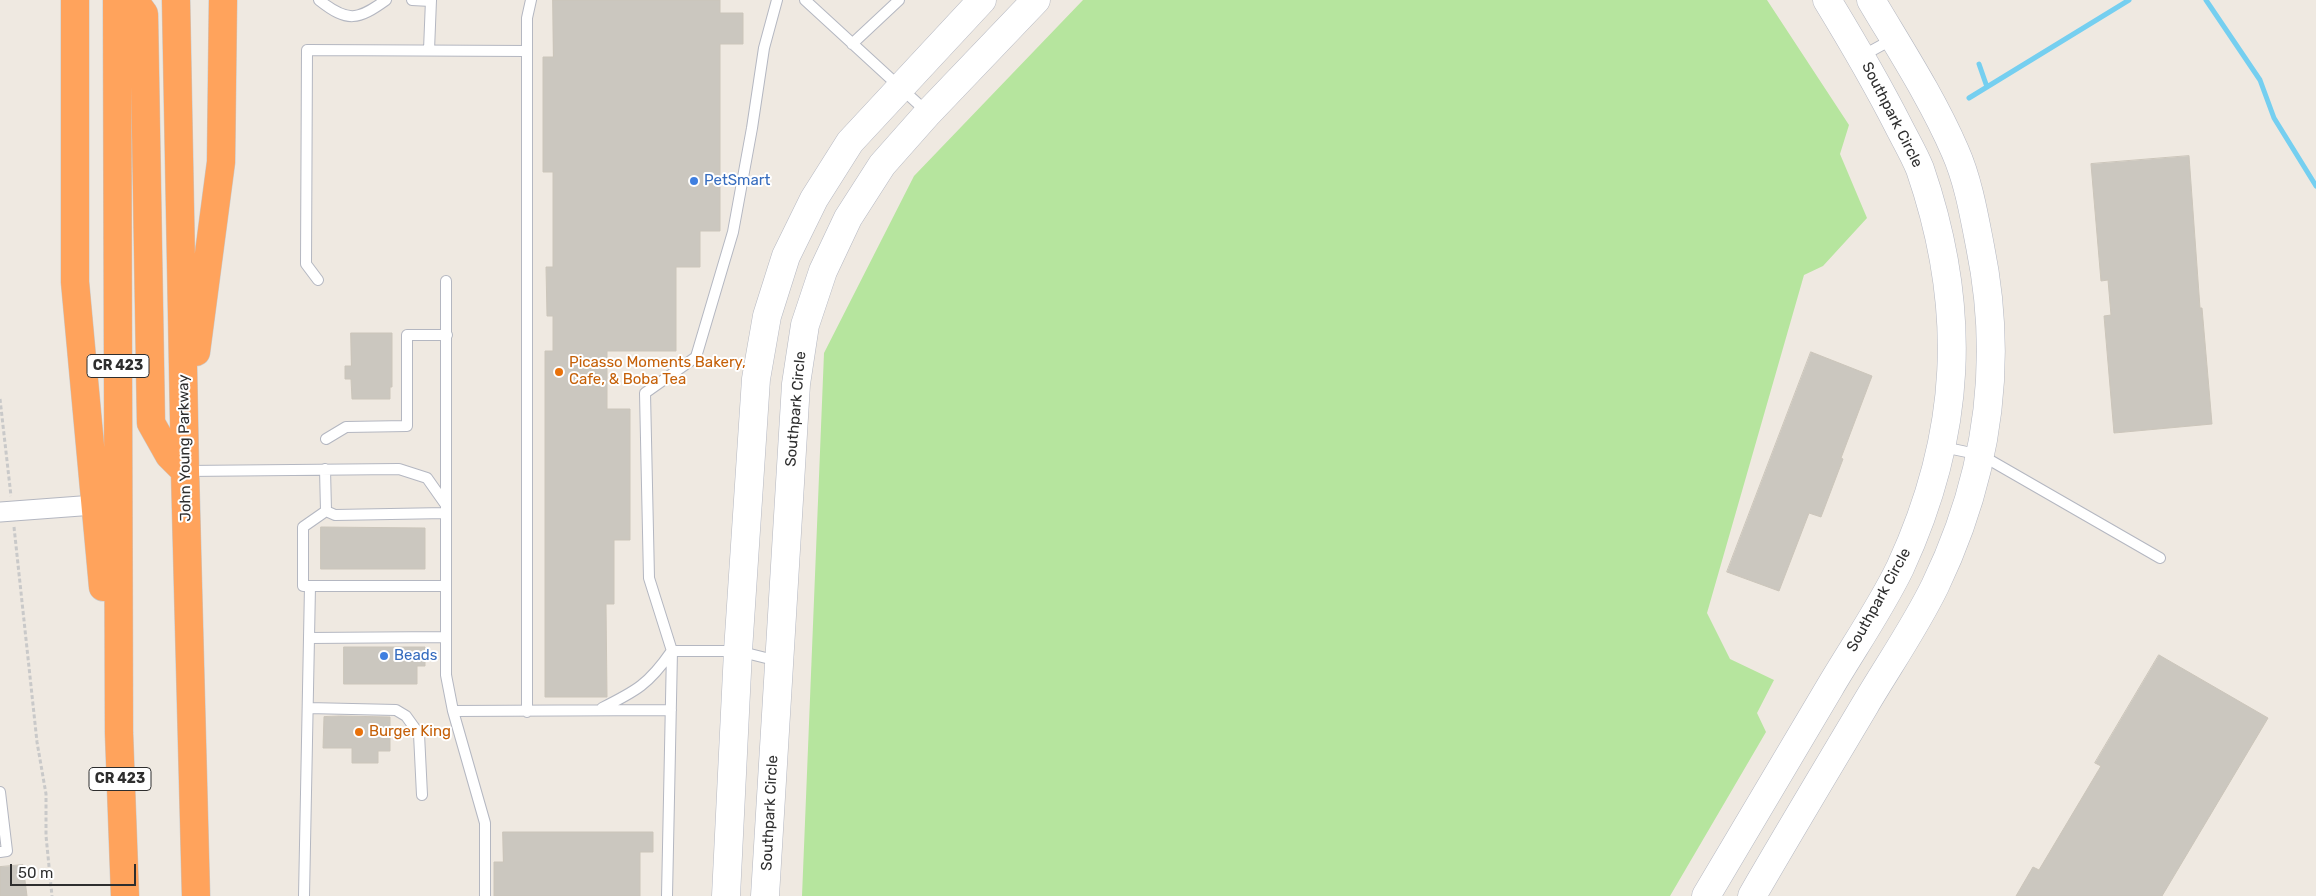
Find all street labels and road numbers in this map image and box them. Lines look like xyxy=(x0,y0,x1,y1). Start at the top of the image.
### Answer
street label: Southpark Circle xyxy=(1858,59,1926,171)
street label: Southpark Circle xyxy=(782,351,810,467)
road number: CR 423 xyxy=(87,354,149,378)
street label: John Young Parkway xyxy=(175,374,195,522)
street label: Southpark Circle xyxy=(1843,545,1915,655)
street label: Southpark Circle xyxy=(758,755,782,871)
road number: CR 423 xyxy=(89,768,151,791)

